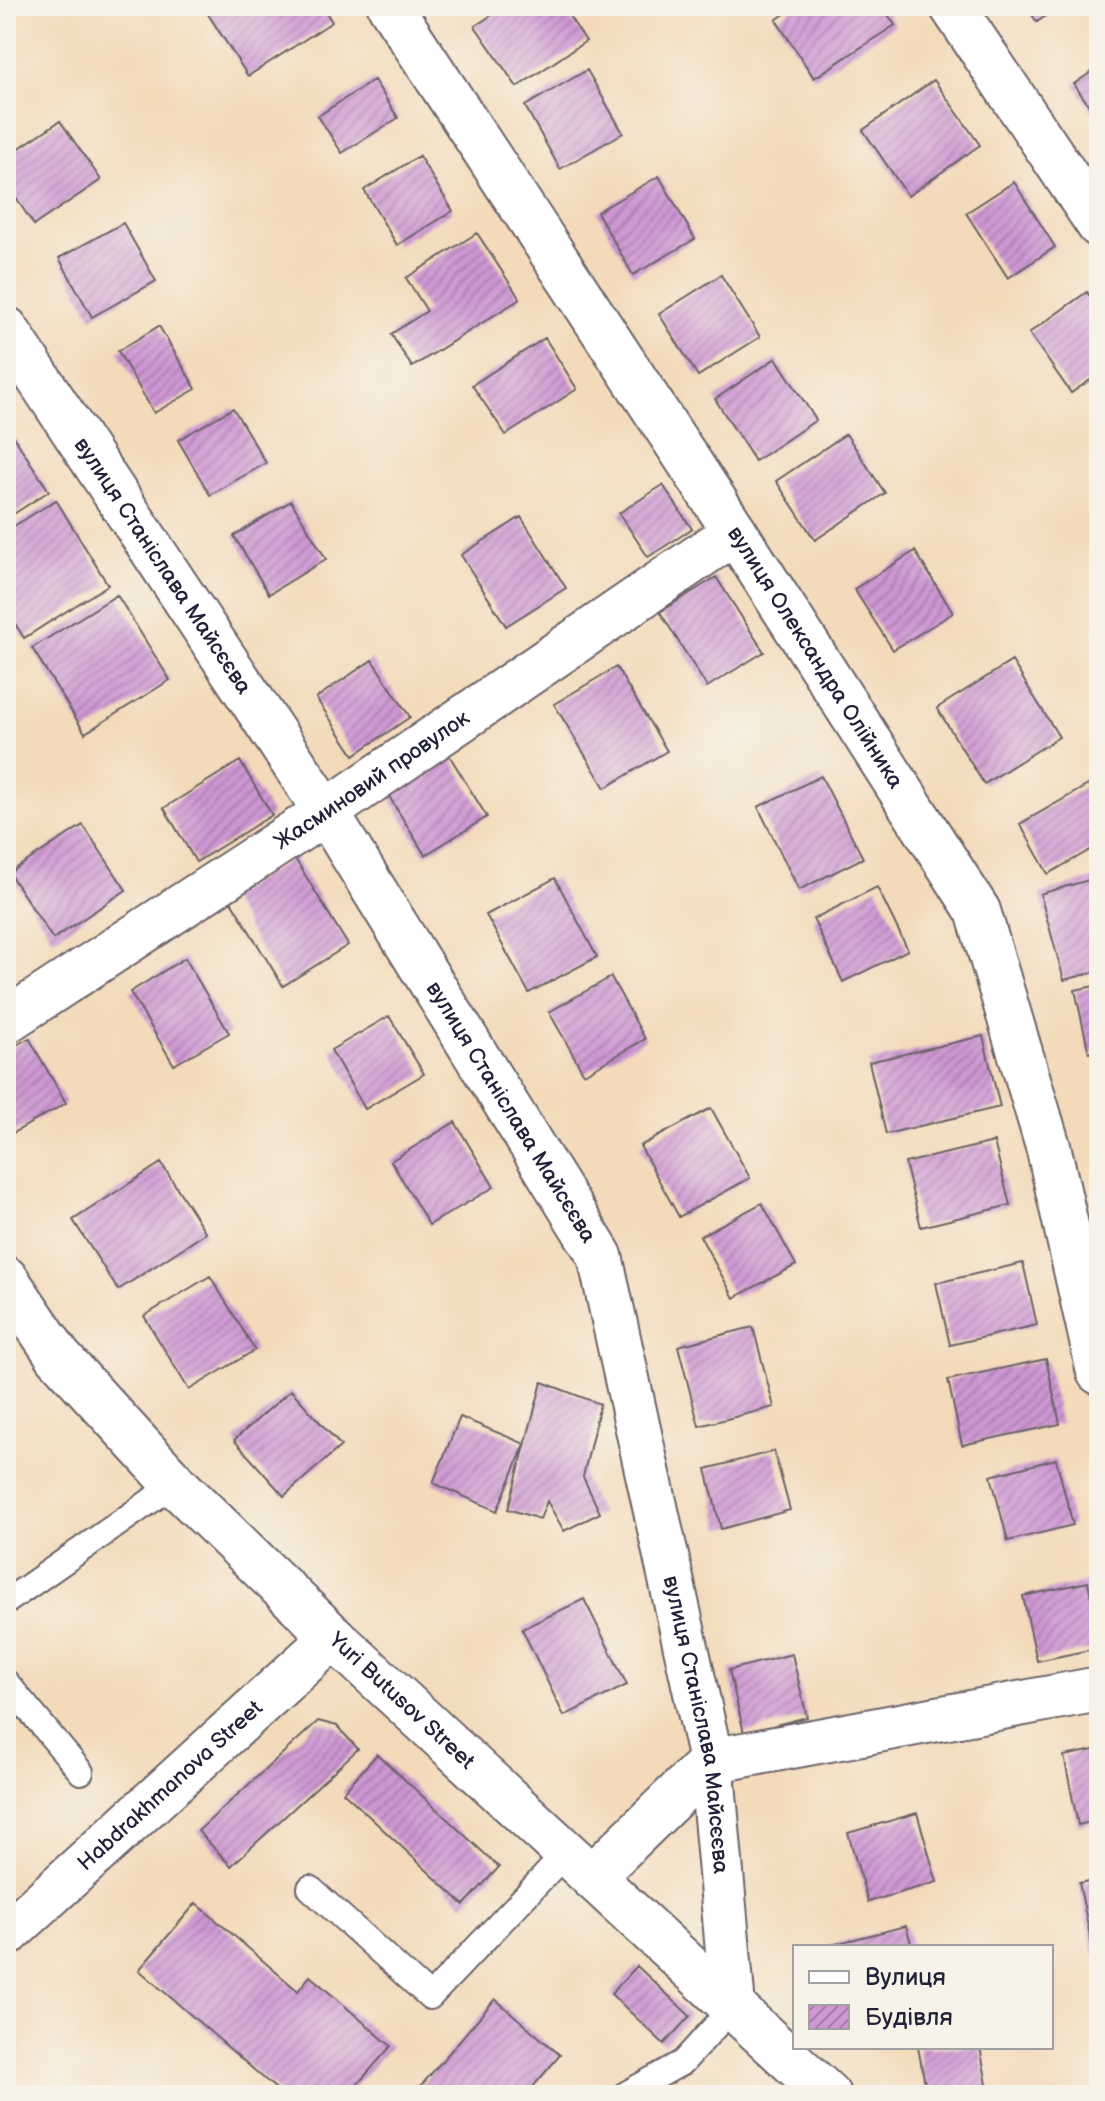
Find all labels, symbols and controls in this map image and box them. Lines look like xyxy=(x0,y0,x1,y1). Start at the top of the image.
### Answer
street label: вулиця Станіслава Майсєєва xyxy=(68,432,258,699)
street label: вулиця Олександра Олійника xyxy=(721,521,909,793)
street label: Жасминовий провулок xyxy=(269,704,475,856)
street label: вулиця Станіслава Майсєєва xyxy=(420,976,602,1248)
street label: вулиця Станіслава Майсєєва xyxy=(657,1573,735,1875)
street label: Yuri Butusov Street xyxy=(322,1626,481,1775)
street label: Habdrakhmanova Street xyxy=(72,1694,268,1877)
legend xyxy=(793,1945,1053,2049)
text: Вулиця xyxy=(865,1963,946,1992)
text: Будівля xyxy=(865,2003,953,2032)

